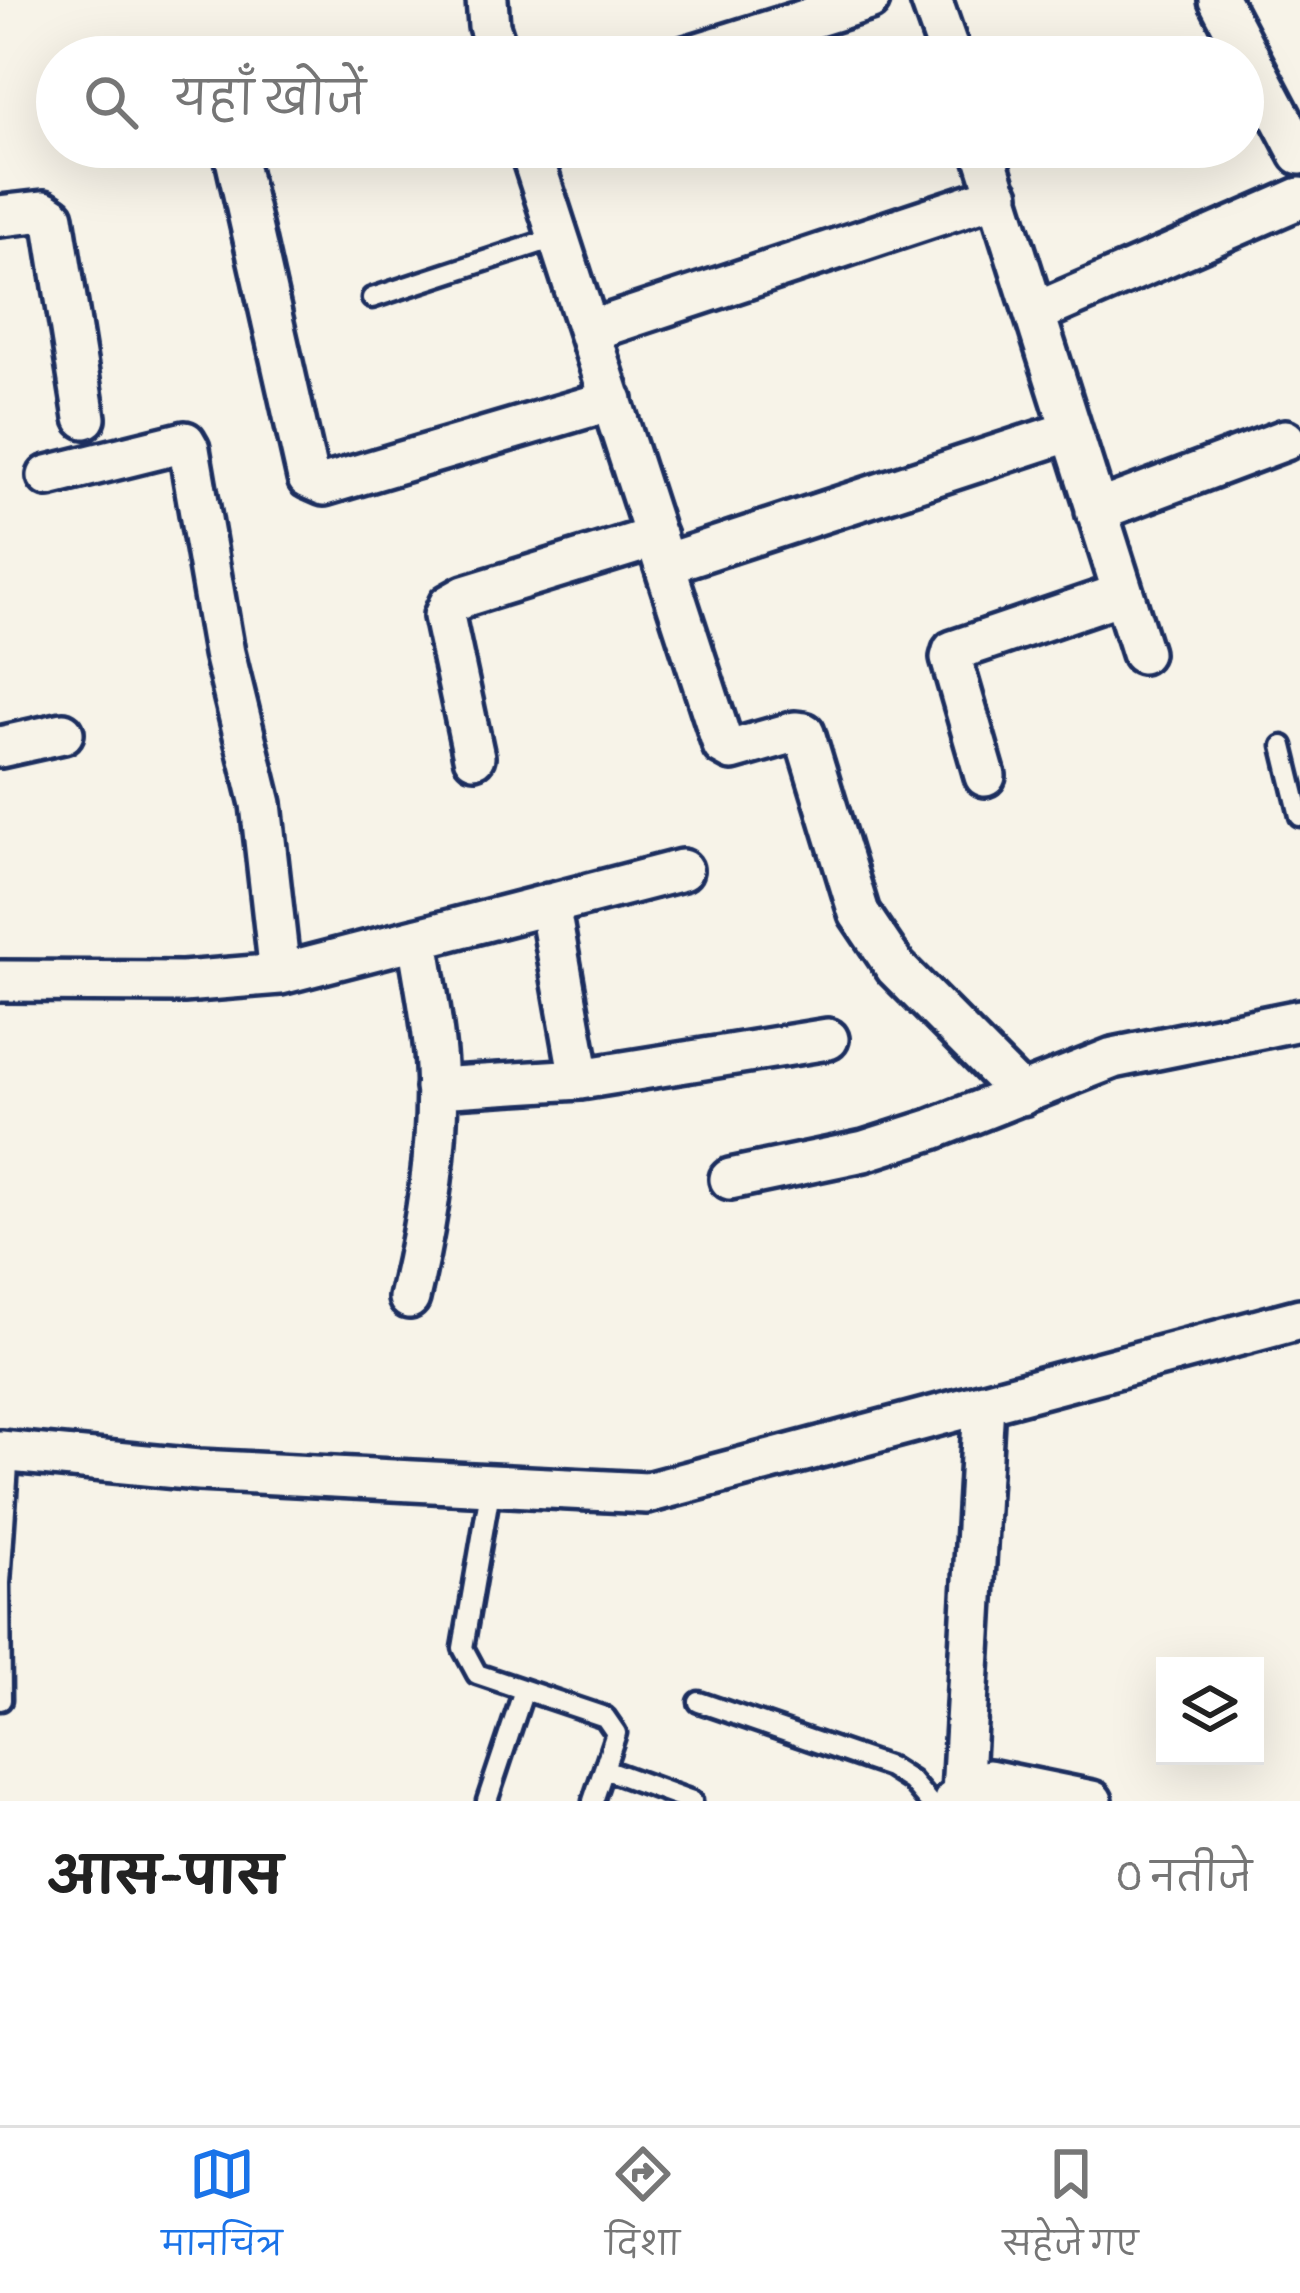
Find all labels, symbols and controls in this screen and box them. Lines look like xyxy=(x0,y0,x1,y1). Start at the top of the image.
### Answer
search box xyxy=(36,36,1264,168)
icon: search xyxy=(78,69,144,135)
text: यहाँ खोजें xyxy=(174,72,366,128)
map controls xyxy=(1156,1657,1264,1765)
button: layers xyxy=(1156,1657,1264,1765)
text: आस-पास xyxy=(48,1845,282,1909)
text: 0 नतीजे xyxy=(1116,1853,1252,1902)
tab: मानचित्र xyxy=(161,2141,282,2280)
tab: दिशा xyxy=(605,2141,680,2280)
tab: सहेजे गए xyxy=(1003,2141,1139,2280)

